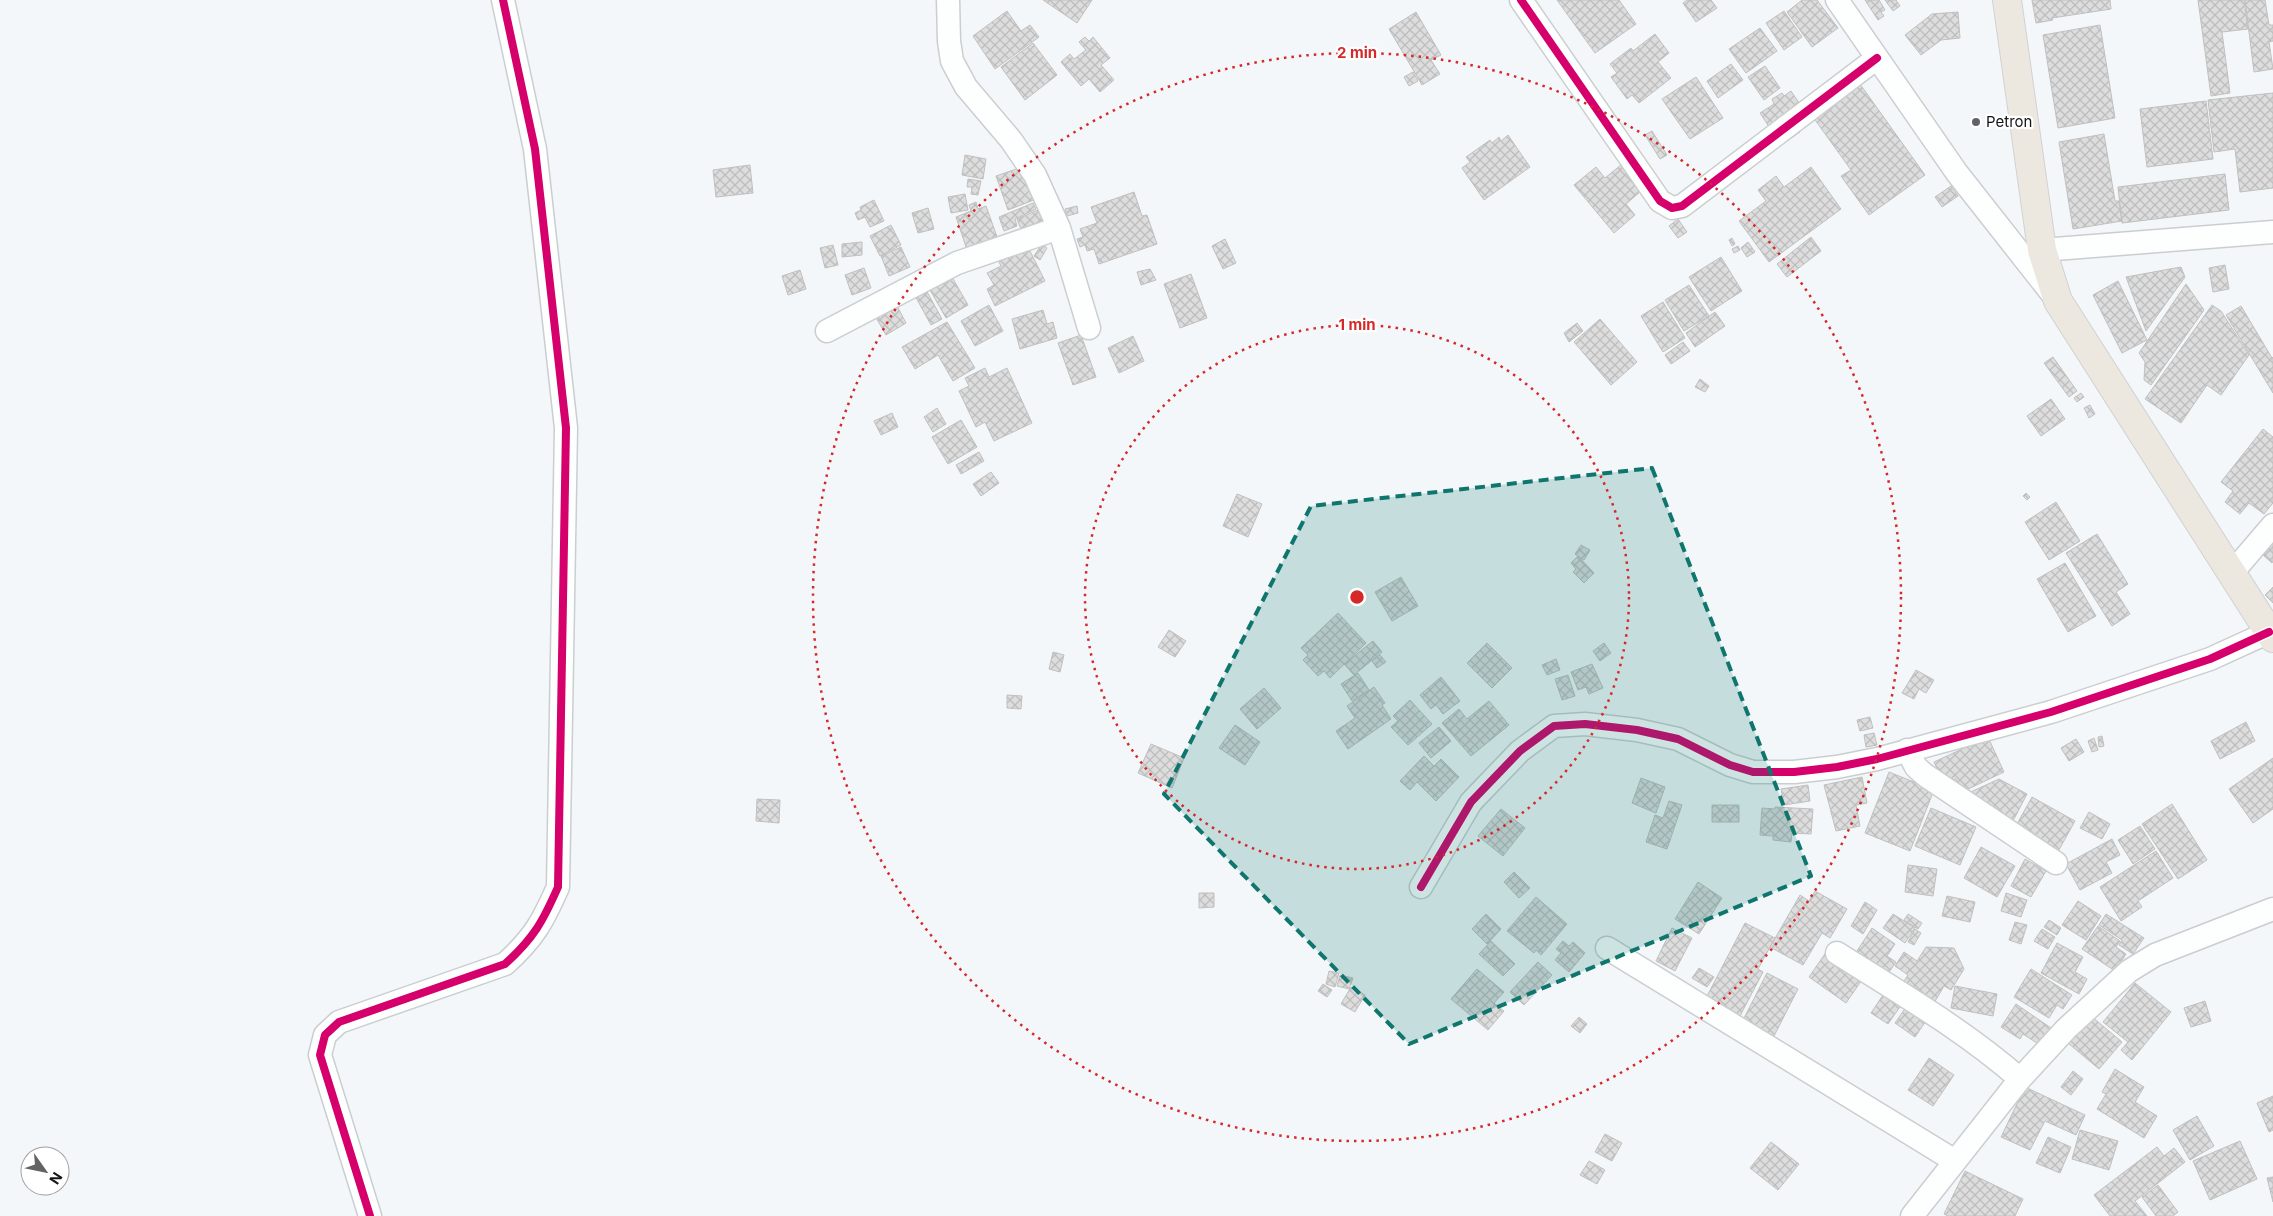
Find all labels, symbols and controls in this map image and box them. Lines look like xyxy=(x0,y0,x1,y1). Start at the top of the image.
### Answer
text: 2 min xyxy=(1337,43,1377,62)
place label: Petron xyxy=(1986,112,2032,131)
marker: Petron xyxy=(1970,116,1982,128)
text: 1 min xyxy=(1338,315,1376,334)
centre of rings xyxy=(1348,588,1366,606)
north arrow xyxy=(20,1146,70,1196)
text: N xyxy=(46,1169,66,1187)

